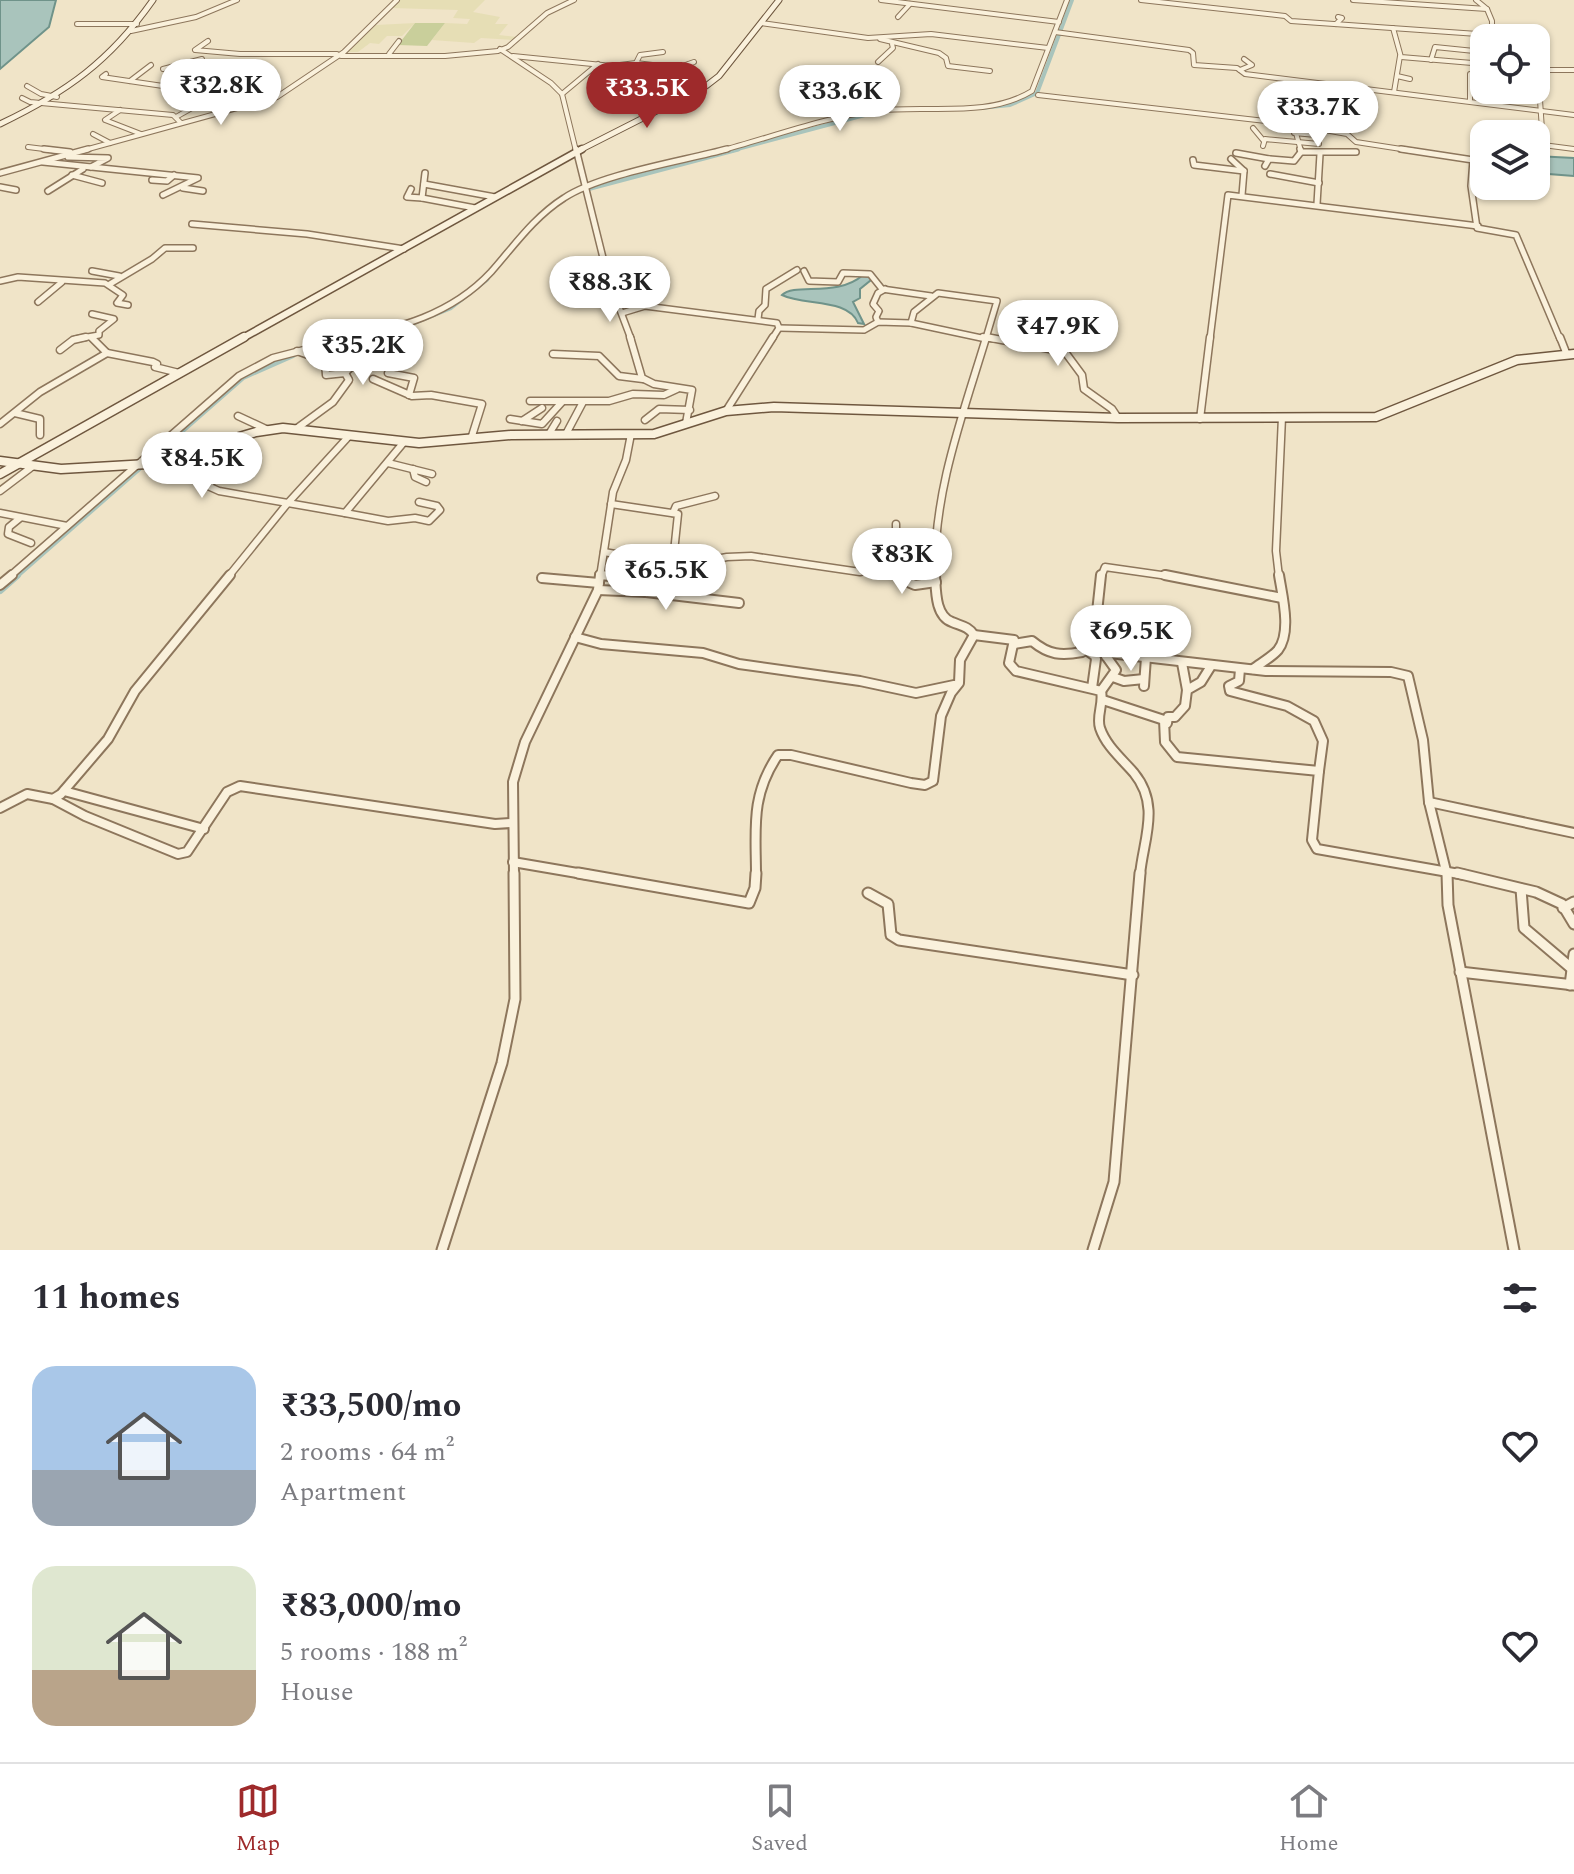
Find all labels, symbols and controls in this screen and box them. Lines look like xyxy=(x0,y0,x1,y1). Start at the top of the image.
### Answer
map controls xyxy=(1470,24,1550,200)
button: locate xyxy=(1470,24,1550,104)
pin: ₹32.8K xyxy=(156,59,286,127)
pin: ₹33.5K xyxy=(582,62,712,130)
text: ₹32.8K xyxy=(178,65,264,105)
pin: ₹33.6K xyxy=(775,65,905,133)
text: ₹33.5K xyxy=(604,68,690,108)
text: ₹33.6K xyxy=(797,71,883,111)
pin: ₹33.7K xyxy=(1253,81,1383,149)
text: ₹33.7K xyxy=(1275,87,1361,127)
button: layers xyxy=(1470,120,1550,200)
pin: ₹88.3K xyxy=(545,256,675,324)
text: ₹88.3K xyxy=(567,262,653,302)
pin: ₹47.9K xyxy=(993,300,1123,368)
text: ₹47.9K xyxy=(1015,306,1101,346)
pin: ₹35.2K xyxy=(298,319,428,387)
text: ₹35.2K xyxy=(320,325,406,365)
pin: ₹84.5K xyxy=(137,432,267,500)
text: ₹84.5K xyxy=(159,438,245,478)
pin: ₹83K xyxy=(855,528,949,596)
text: ₹83K xyxy=(870,534,934,574)
pin: ₹65.5K xyxy=(601,544,731,612)
text: ₹65.5K xyxy=(623,550,709,590)
pin: ₹69.5K xyxy=(1066,605,1196,673)
text: ₹69.5K xyxy=(1088,611,1174,651)
text: 11 homes xyxy=(32,1272,181,1324)
icon: filters xyxy=(1498,1276,1542,1320)
text: ₹33,500/mo xyxy=(280,1380,461,1432)
icon: home xyxy=(96,1398,192,1494)
icon: heart xyxy=(1498,1424,1542,1468)
text: 2 rooms · 64 m² xyxy=(280,1432,454,1472)
text: Apartment xyxy=(280,1472,406,1512)
text: ₹83,000/mo xyxy=(280,1580,461,1632)
icon: home xyxy=(96,1598,192,1694)
icon: heart xyxy=(1498,1624,1542,1668)
text: 5 rooms · 188 m² xyxy=(280,1632,467,1672)
text: House xyxy=(280,1672,354,1712)
tab: Map xyxy=(236,1779,280,1860)
tab: Saved xyxy=(751,1779,808,1860)
tab: Home xyxy=(1279,1779,1338,1860)

